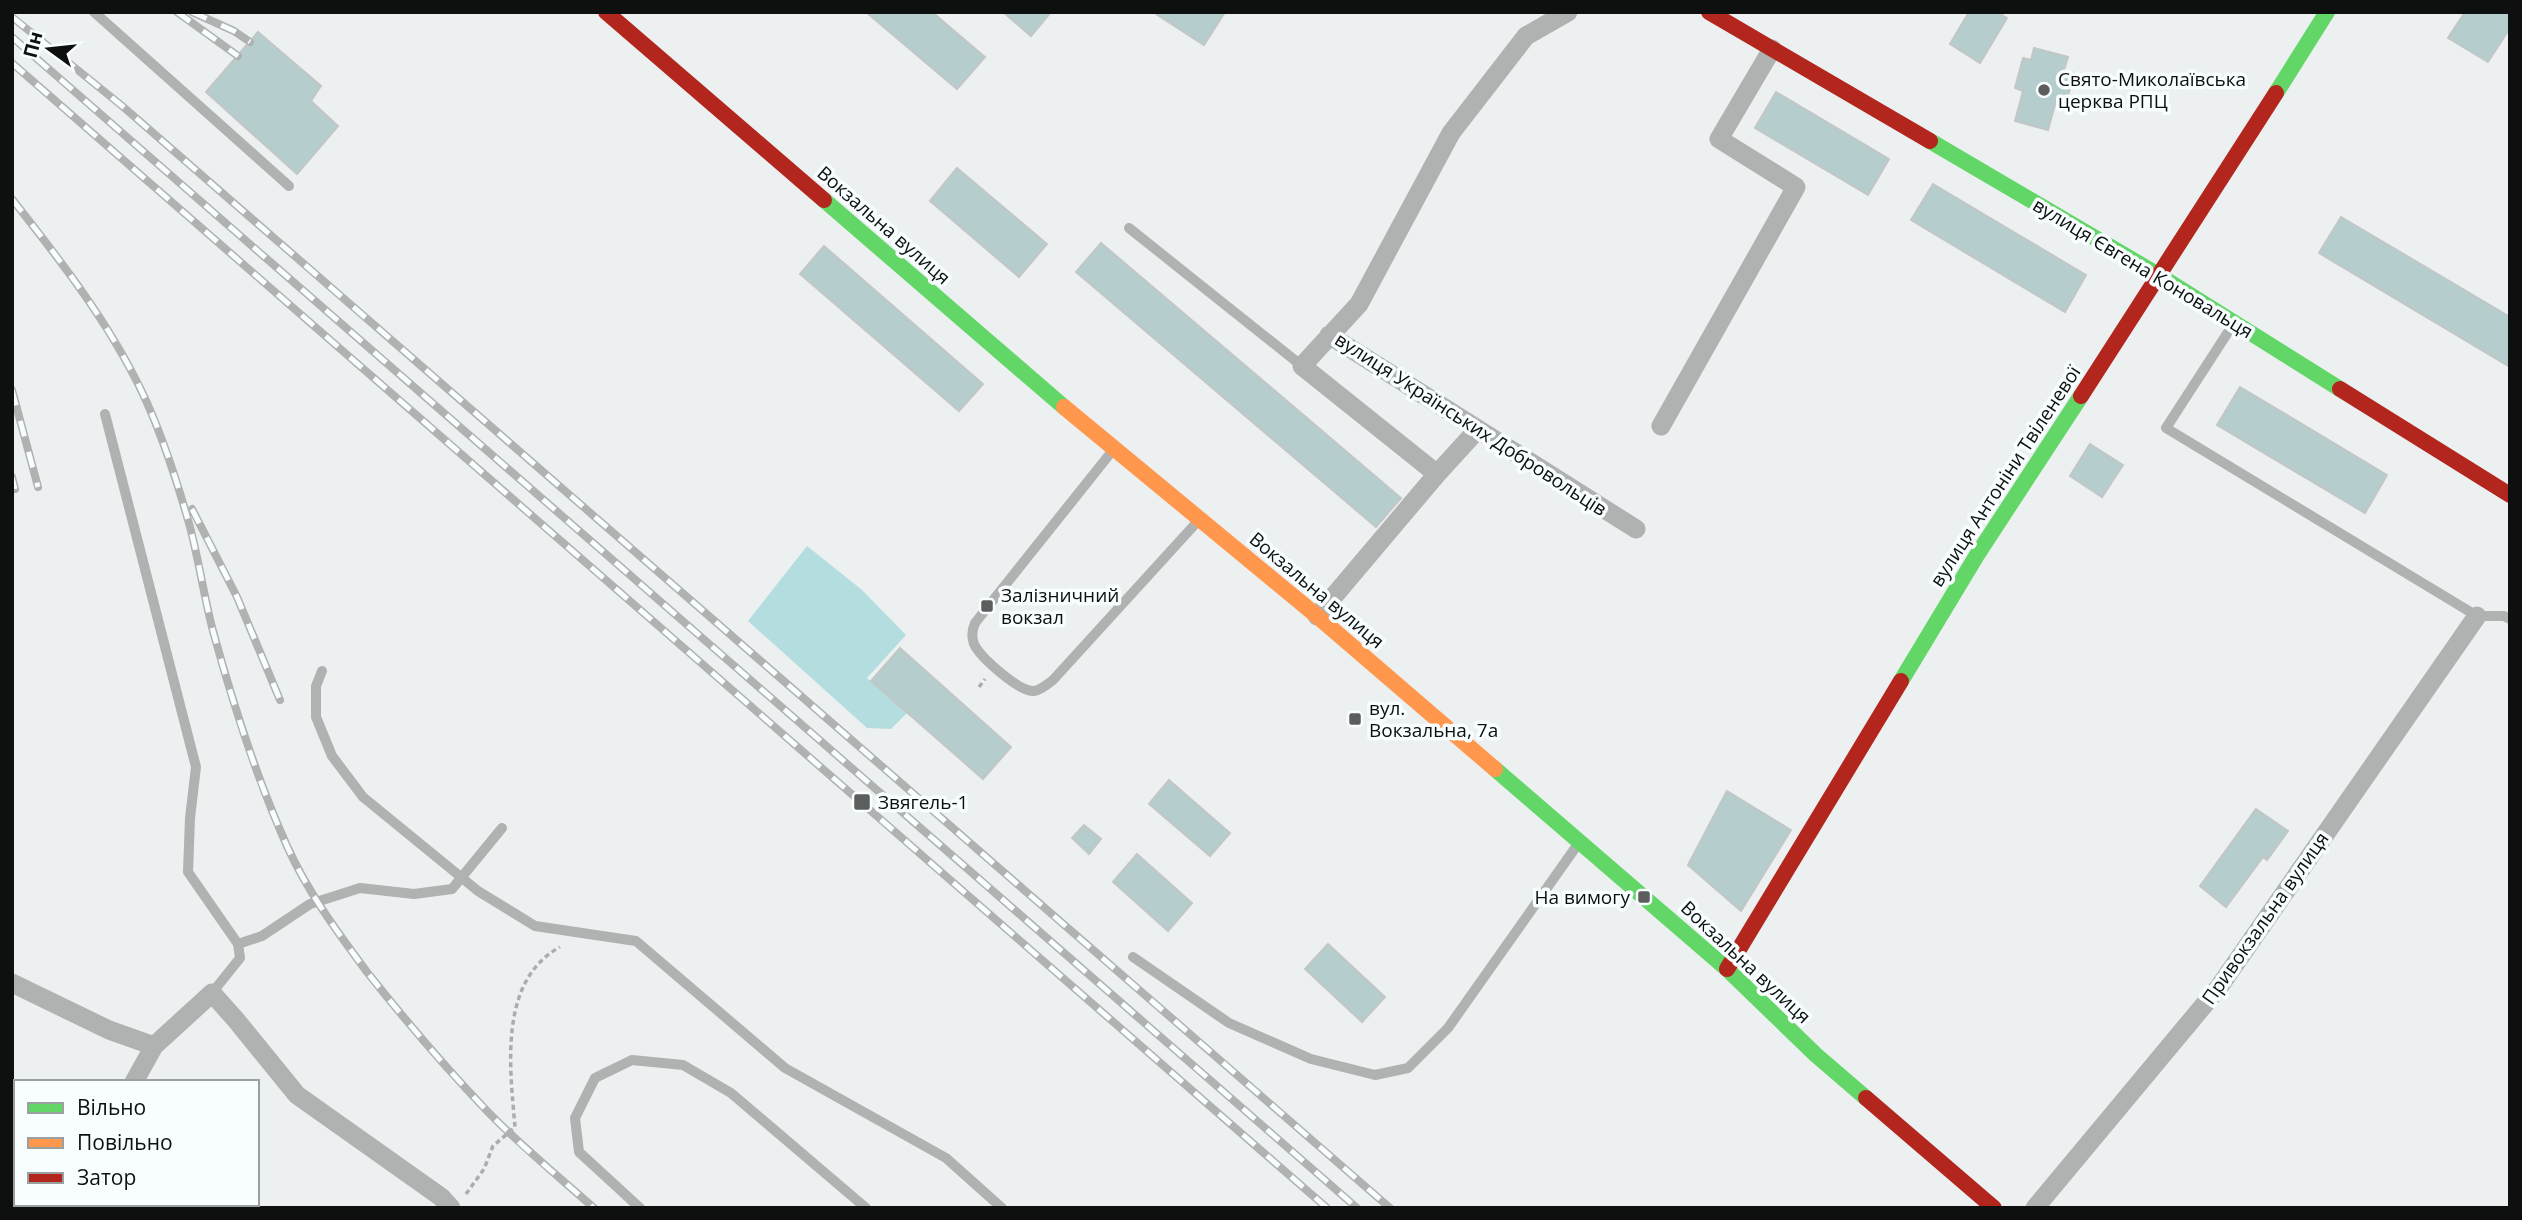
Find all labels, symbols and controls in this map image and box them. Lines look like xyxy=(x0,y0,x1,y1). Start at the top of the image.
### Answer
north arrow xyxy=(14,14,84,84)
text: Пн xyxy=(17,28,49,61)
place label: Свято-Миколаївська церква РПЦ xyxy=(2058,66,2246,114)
marker: Свято-Миколаївська церква РПЦ xyxy=(2036,82,2052,98)
street label: Вокзальна вулиця xyxy=(812,160,956,290)
street label: вулиця Євгена Коновальця xyxy=(2028,192,2258,344)
street label: вулиця Українських Добровольців xyxy=(1330,326,1612,522)
street label: вулиця Антоніни Твіленевої xyxy=(1924,359,2087,591)
street label: Вокзальна вулиця xyxy=(1244,526,1390,654)
place label: Залізничний вокзал xyxy=(1001,582,1119,630)
marker: Залізничний вокзал xyxy=(979,598,995,614)
place label: вул. Вокзальна, 7а xyxy=(1369,695,1498,743)
marker: вул. Вокзальна, 7а xyxy=(1347,711,1363,727)
place label: Звягель-1 xyxy=(878,789,968,815)
marker: Звягель-1 xyxy=(852,792,872,812)
street label: Привокзальна вулиця xyxy=(2196,827,2334,1009)
place label: На вимогу xyxy=(1534,884,1630,910)
marker: На вимогу xyxy=(1636,889,1652,905)
street label: Вокзальна вулиця xyxy=(1675,895,1817,1029)
legend xyxy=(14,1080,259,1206)
text: Вільно xyxy=(77,1093,146,1121)
text: Повільно xyxy=(77,1128,173,1156)
text: Затор xyxy=(77,1163,136,1191)

